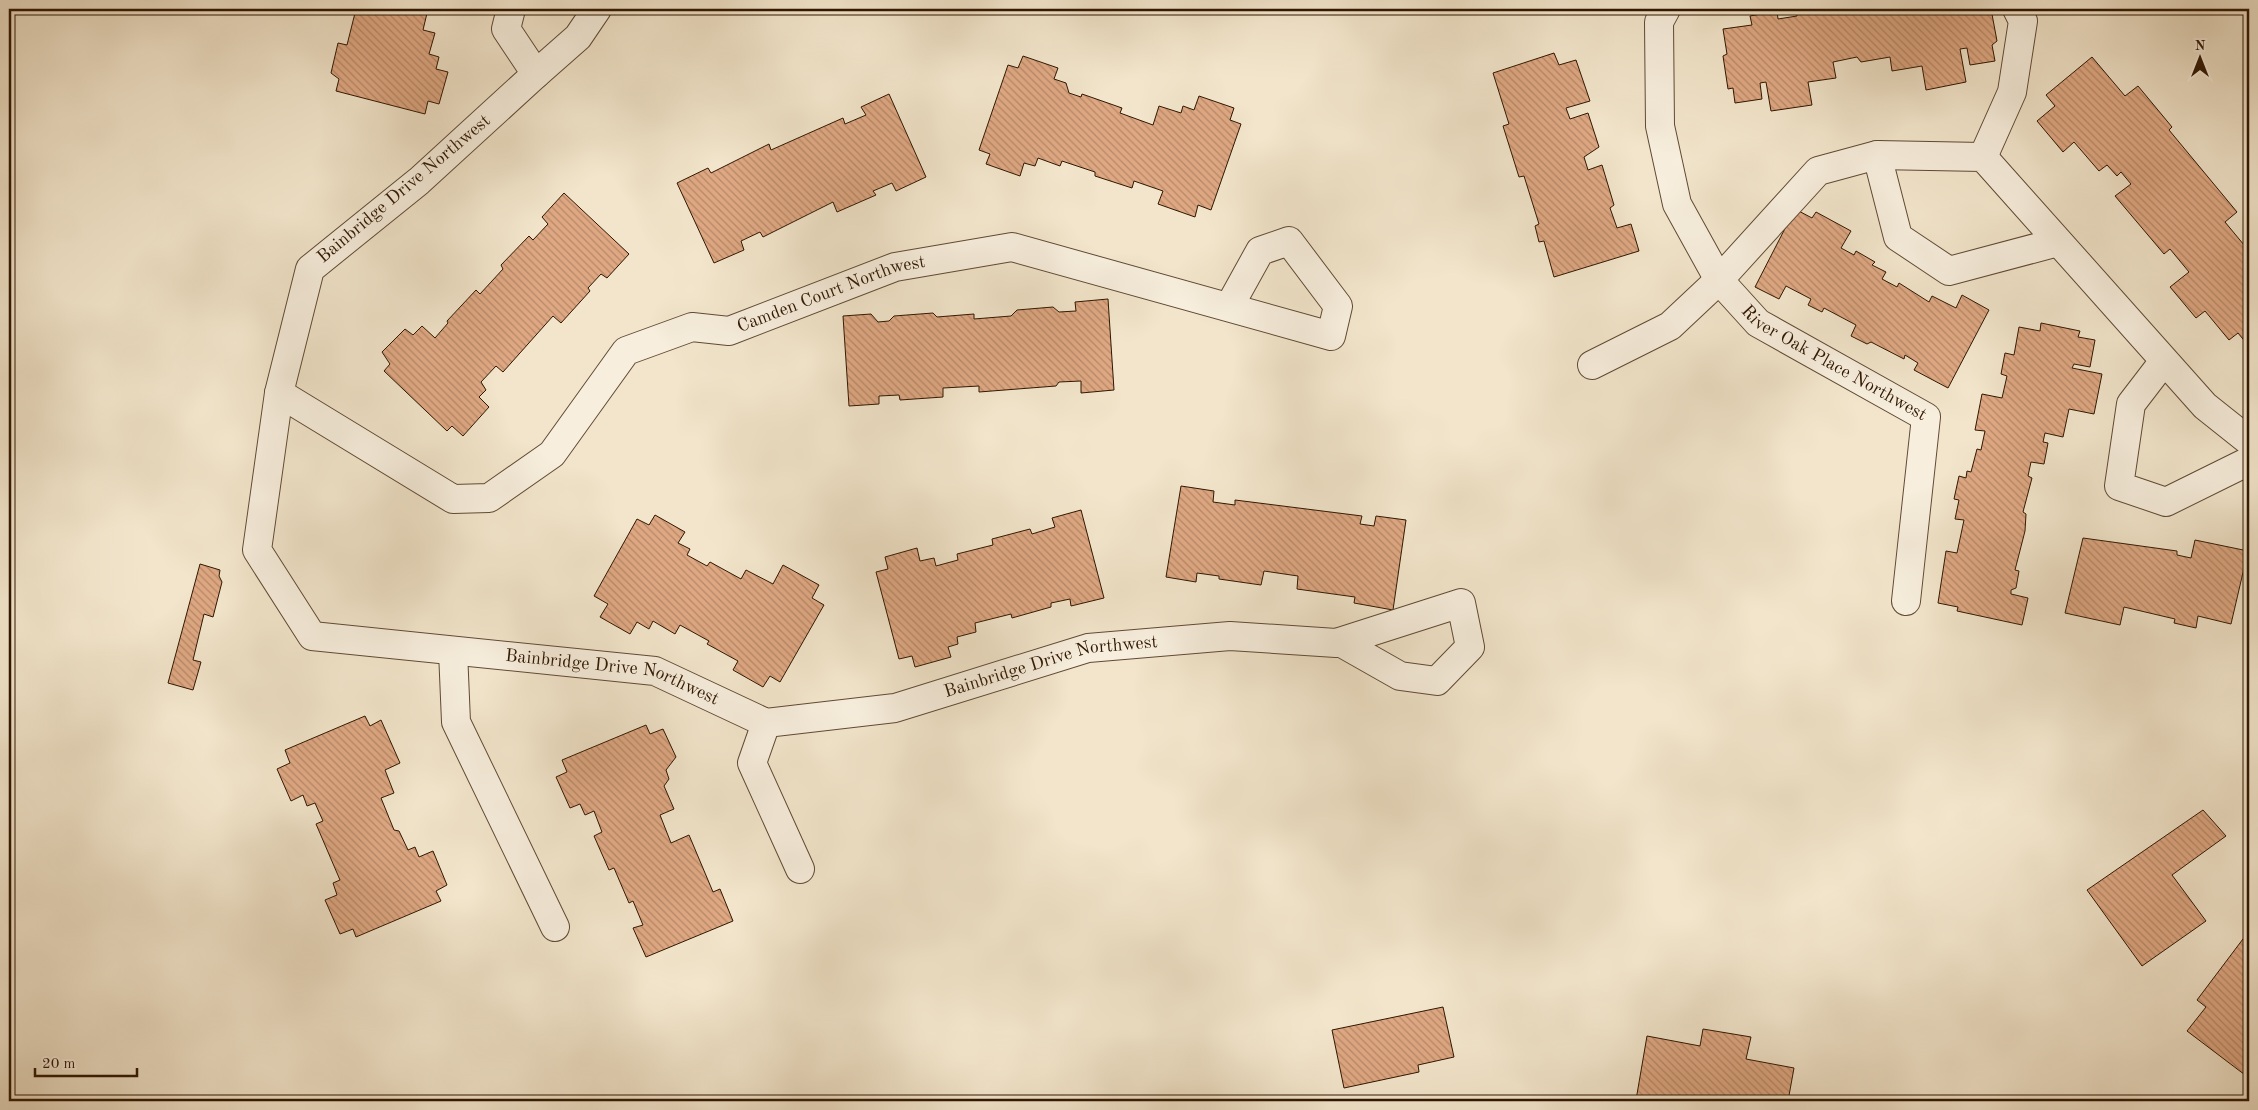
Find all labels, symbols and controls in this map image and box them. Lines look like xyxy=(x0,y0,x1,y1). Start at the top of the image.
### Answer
north arrow xyxy=(2176,32,2226,82)
text: N xyxy=(2195,39,2206,53)
street label: Bainbridge Drive Northwest xyxy=(314,111,494,267)
street label: Camden Court Northwest xyxy=(735,253,927,336)
street label: River Oak Place Northwest xyxy=(1738,302,1930,424)
street label: Bainbridge Drive Northwest xyxy=(942,633,1158,701)
street label: Bainbridge Drive Northwest xyxy=(504,647,722,709)
scale bar xyxy=(35,1045,138,1077)
text: 20 m xyxy=(42,1057,76,1072)

